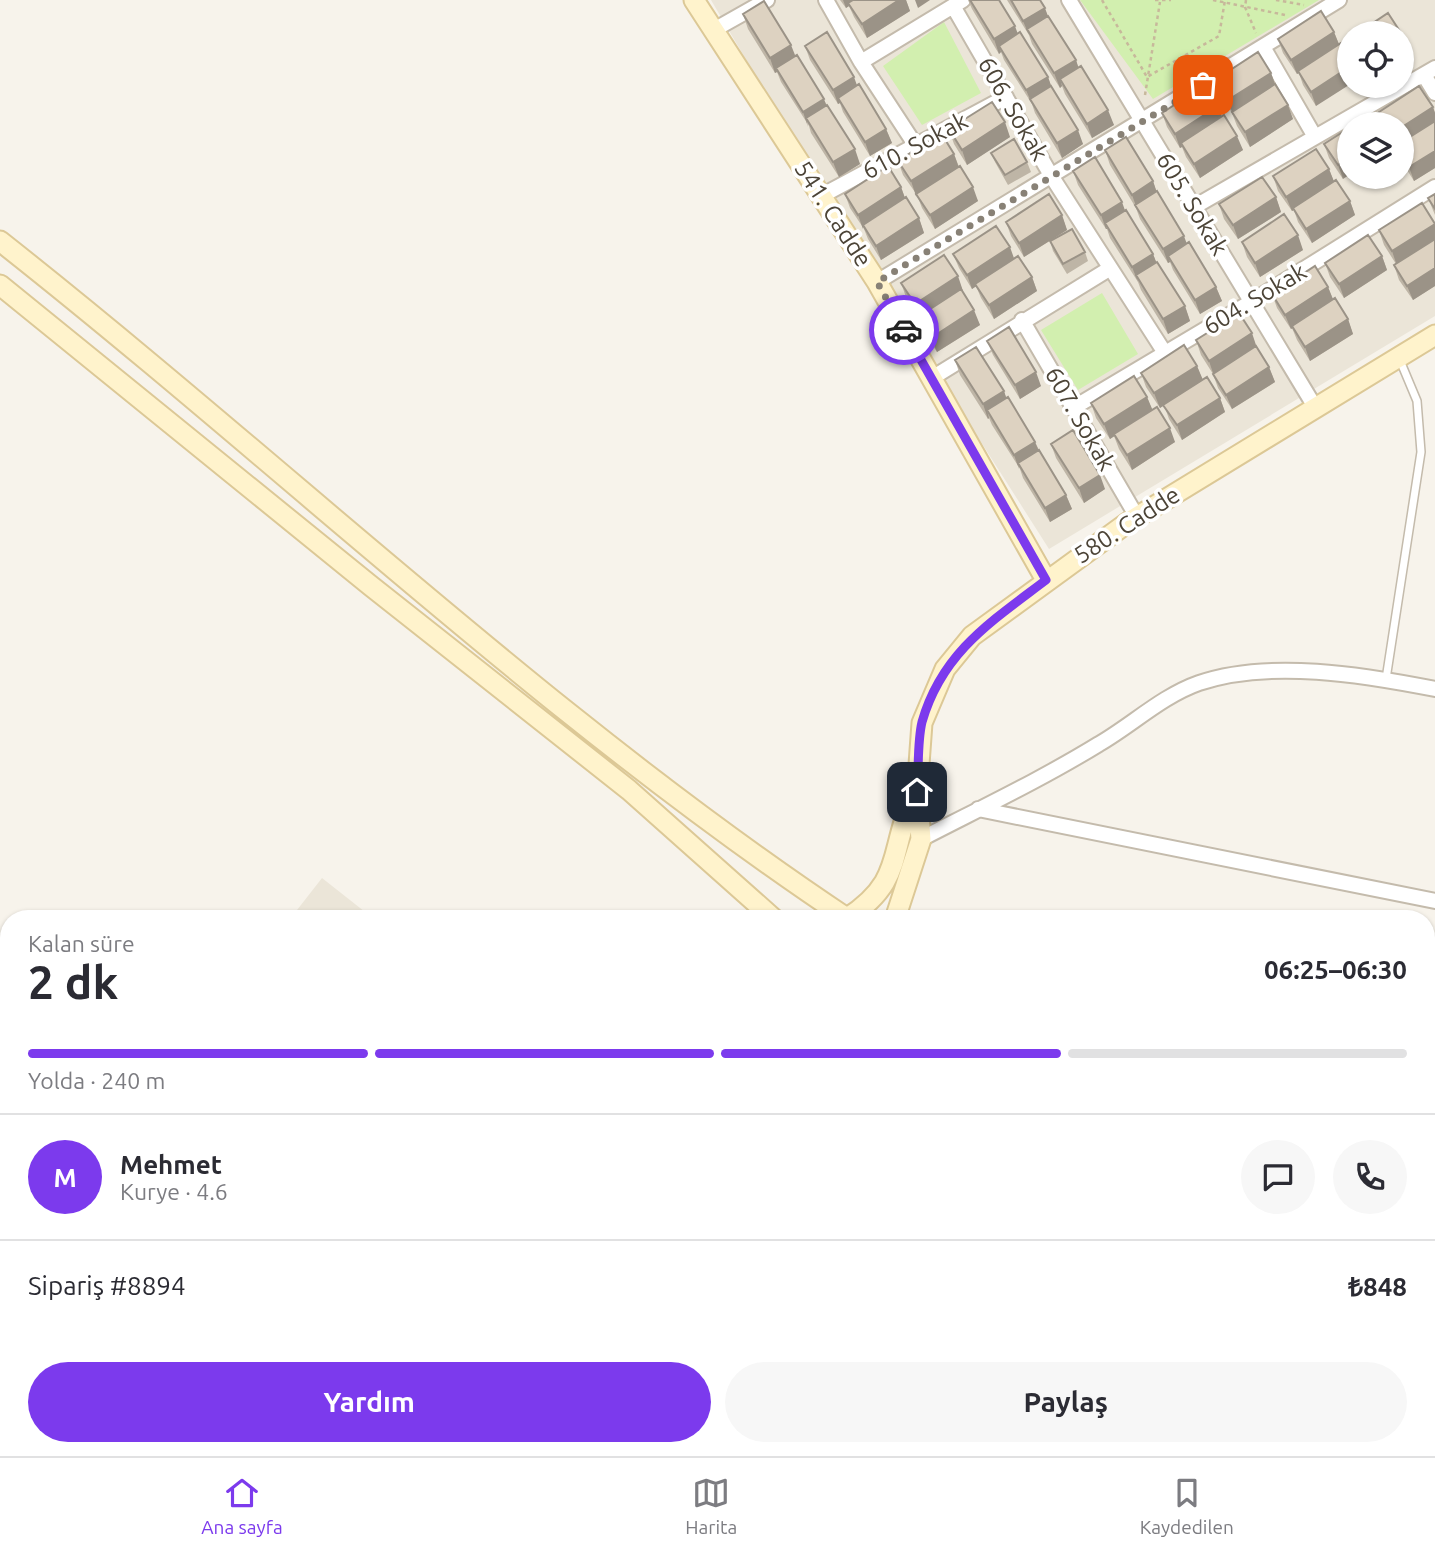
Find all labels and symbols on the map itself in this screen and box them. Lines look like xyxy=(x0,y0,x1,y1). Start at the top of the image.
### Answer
street label: 606. Sokak xyxy=(973,52,1054,165)
pin xyxy=(1173,55,1233,115)
street label: 610. Sokak xyxy=(858,107,972,185)
street label: 605. Sokak xyxy=(1151,147,1234,260)
street label: 541. Cadde xyxy=(789,156,878,272)
street label: 604. Sokak xyxy=(1198,257,1311,340)
courier xyxy=(869,295,939,365)
street label: 607. Sokak xyxy=(1040,362,1121,475)
street label: 580. Cadde xyxy=(1069,480,1185,569)
pin xyxy=(887,762,947,822)

